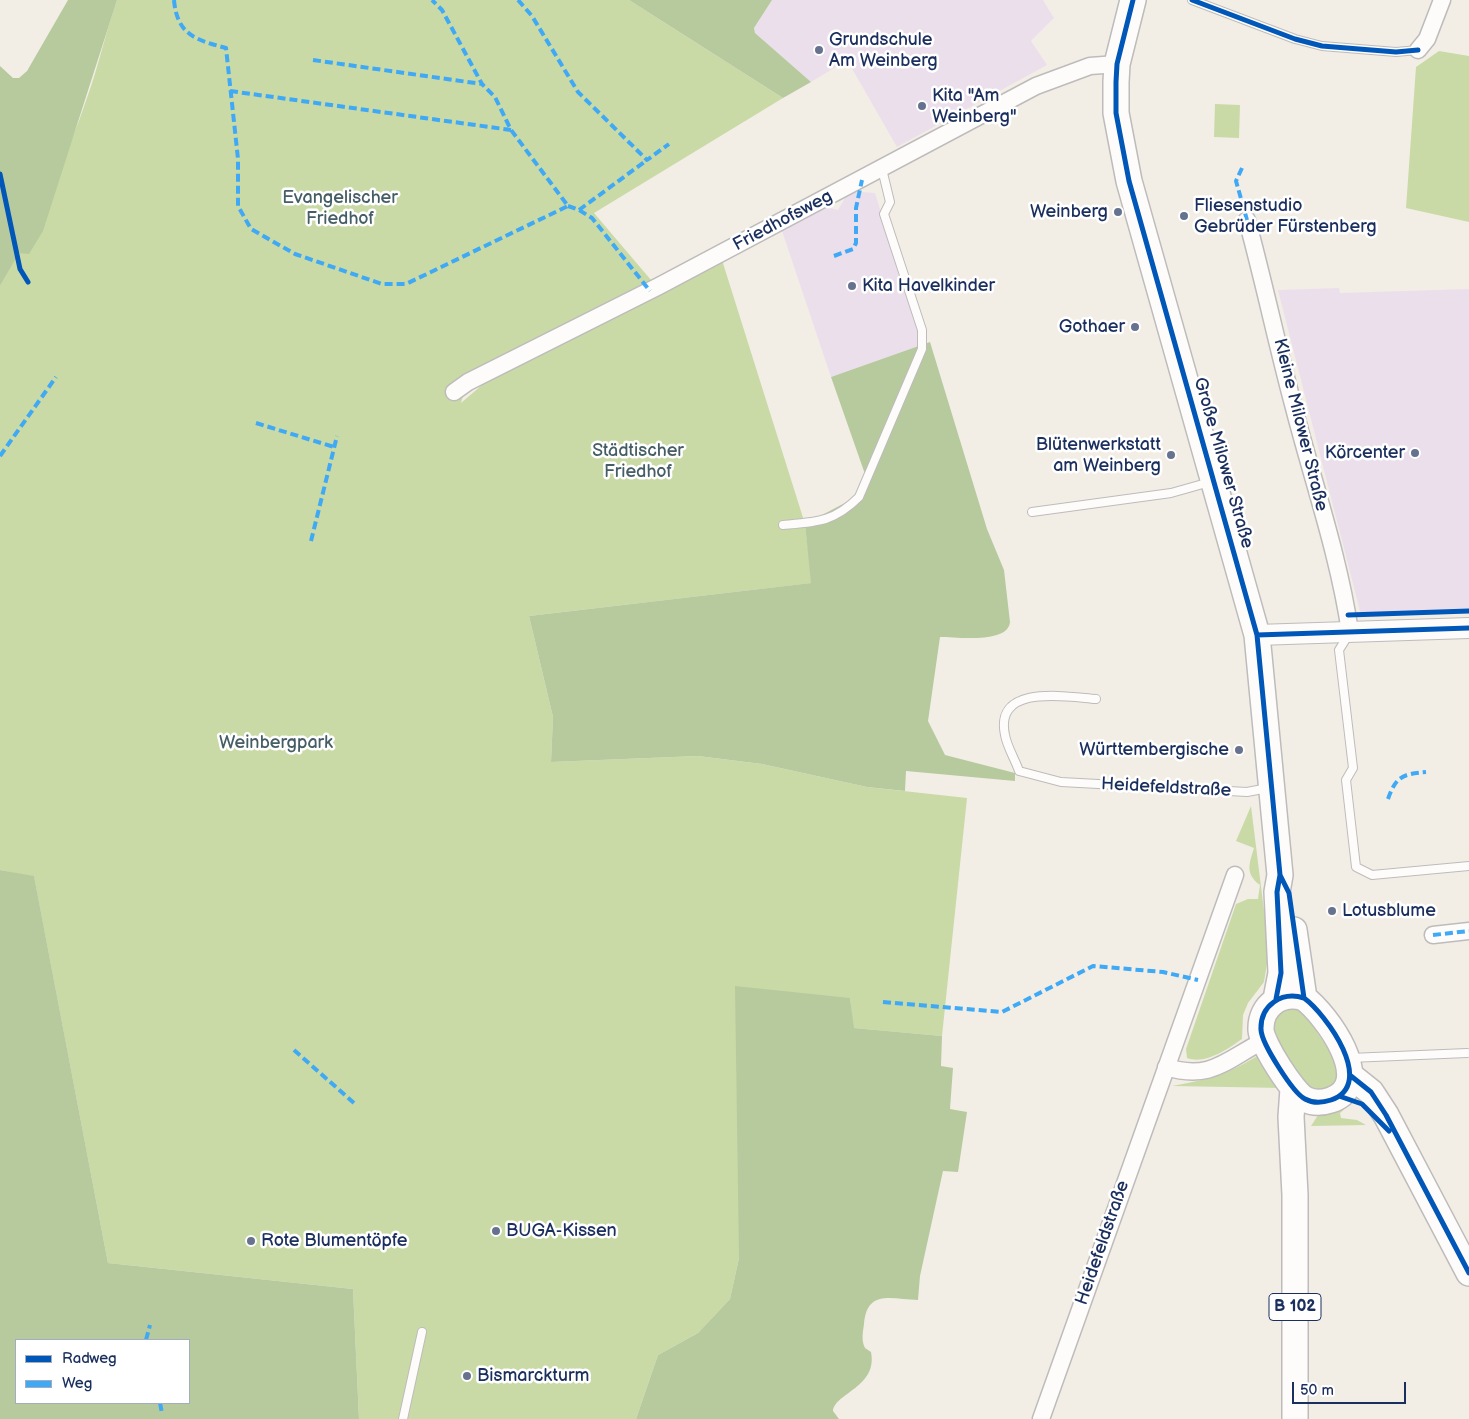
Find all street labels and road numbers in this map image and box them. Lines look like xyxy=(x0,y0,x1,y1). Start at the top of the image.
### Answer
street label: Friedhofsweg xyxy=(730,186,836,256)
street label: Kleine Milower Straße xyxy=(1268,336,1332,514)
street label: Große Milower Straße xyxy=(1188,375,1258,551)
street label: Heidefeldstraße xyxy=(1100,774,1232,802)
street label: Heidefeldstraße xyxy=(1072,1178,1134,1308)
road number: B 102 xyxy=(1269,1294,1321,1320)

